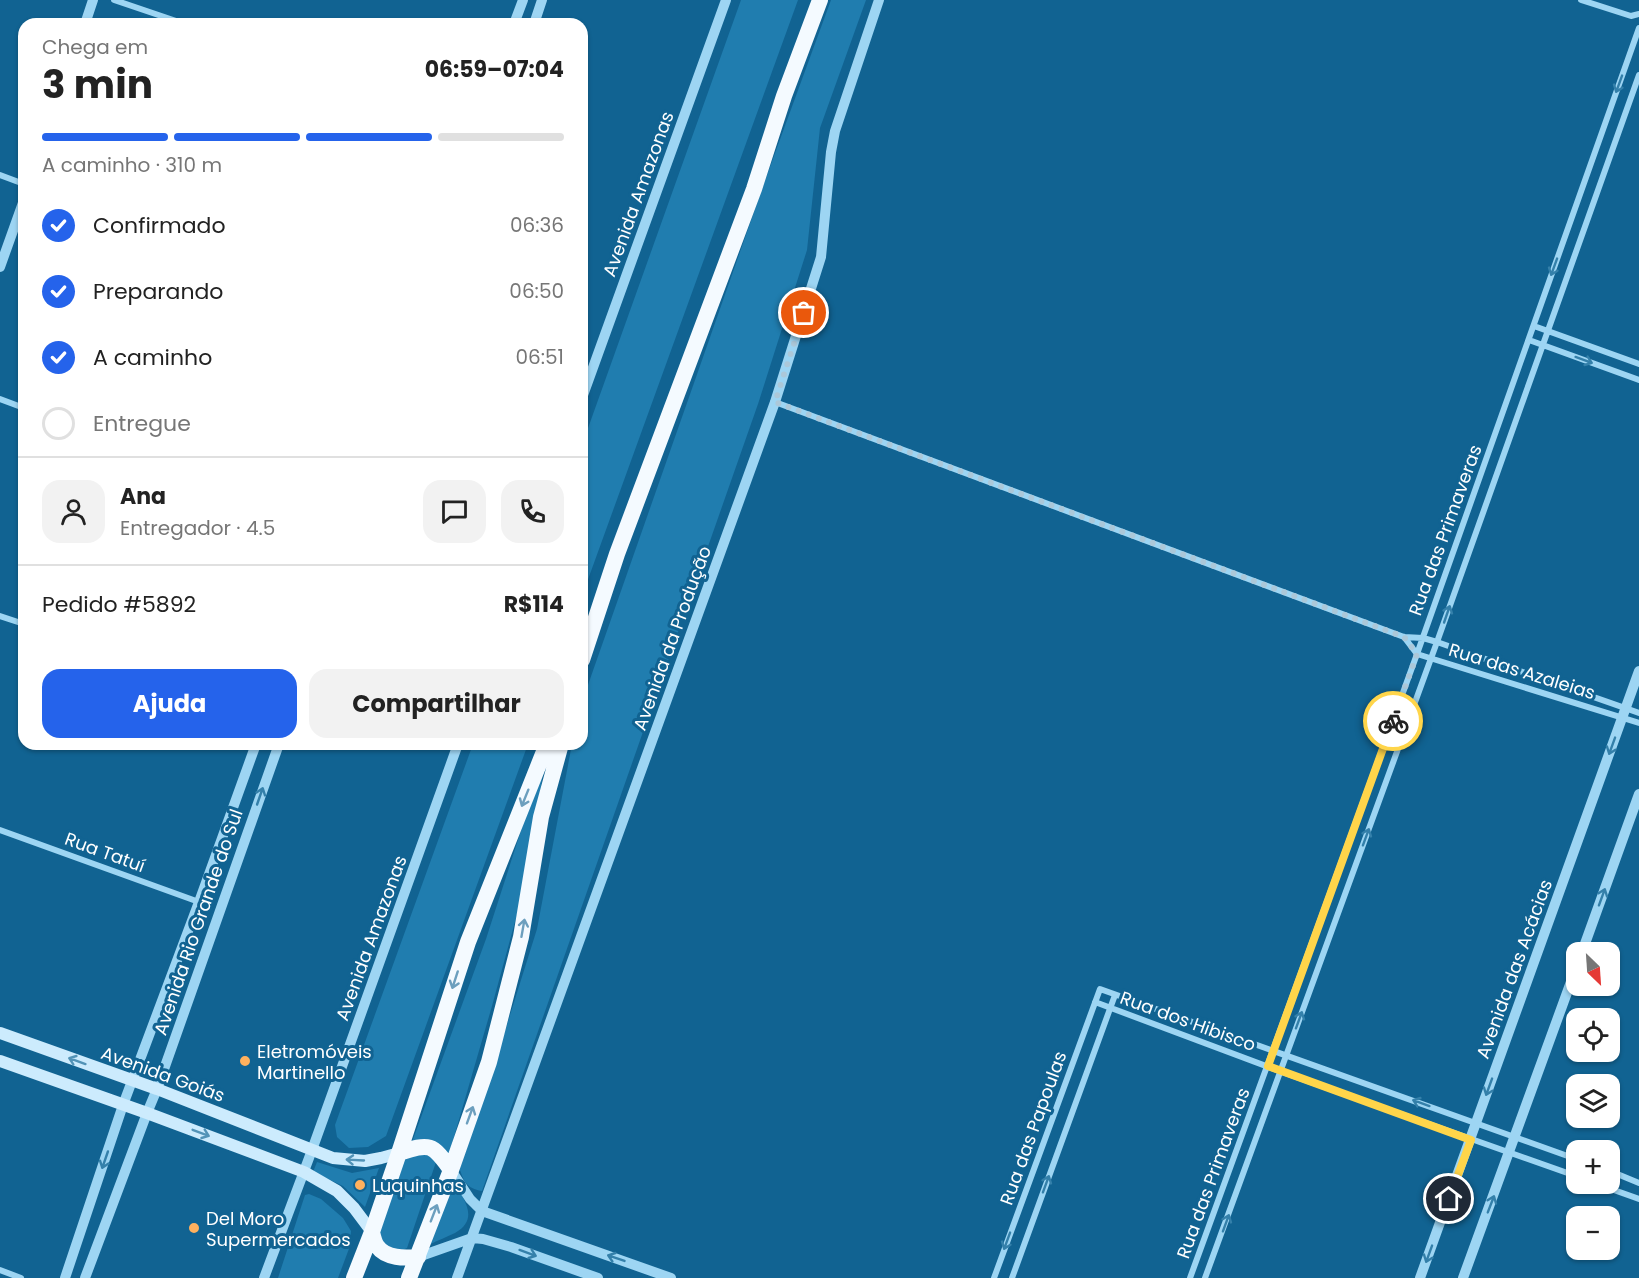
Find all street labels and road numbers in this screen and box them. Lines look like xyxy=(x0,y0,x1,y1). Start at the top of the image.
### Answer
street label: Avenida Amazonas xyxy=(596,108,680,280)
street label: Rua das Primaveras xyxy=(1403,441,1487,619)
street label: Avenida da Produção xyxy=(627,542,717,734)
street label: Rua das Azaleias xyxy=(1446,637,1598,705)
street label: Avenida Rio Grande do Sul xyxy=(147,806,249,1038)
street label: Rua Tatuí xyxy=(61,826,149,878)
street label: Avenida Amazonas xyxy=(329,852,413,1024)
street label: Avenida das Acácias xyxy=(1470,876,1558,1062)
street label: Rua dos Hibisco xyxy=(1117,985,1259,1057)
street label: Avenida Goiás xyxy=(98,1040,228,1108)
street label: Rua das Papoulas xyxy=(994,1048,1072,1208)
street label: Rua das Primaveras xyxy=(1171,1084,1255,1262)

